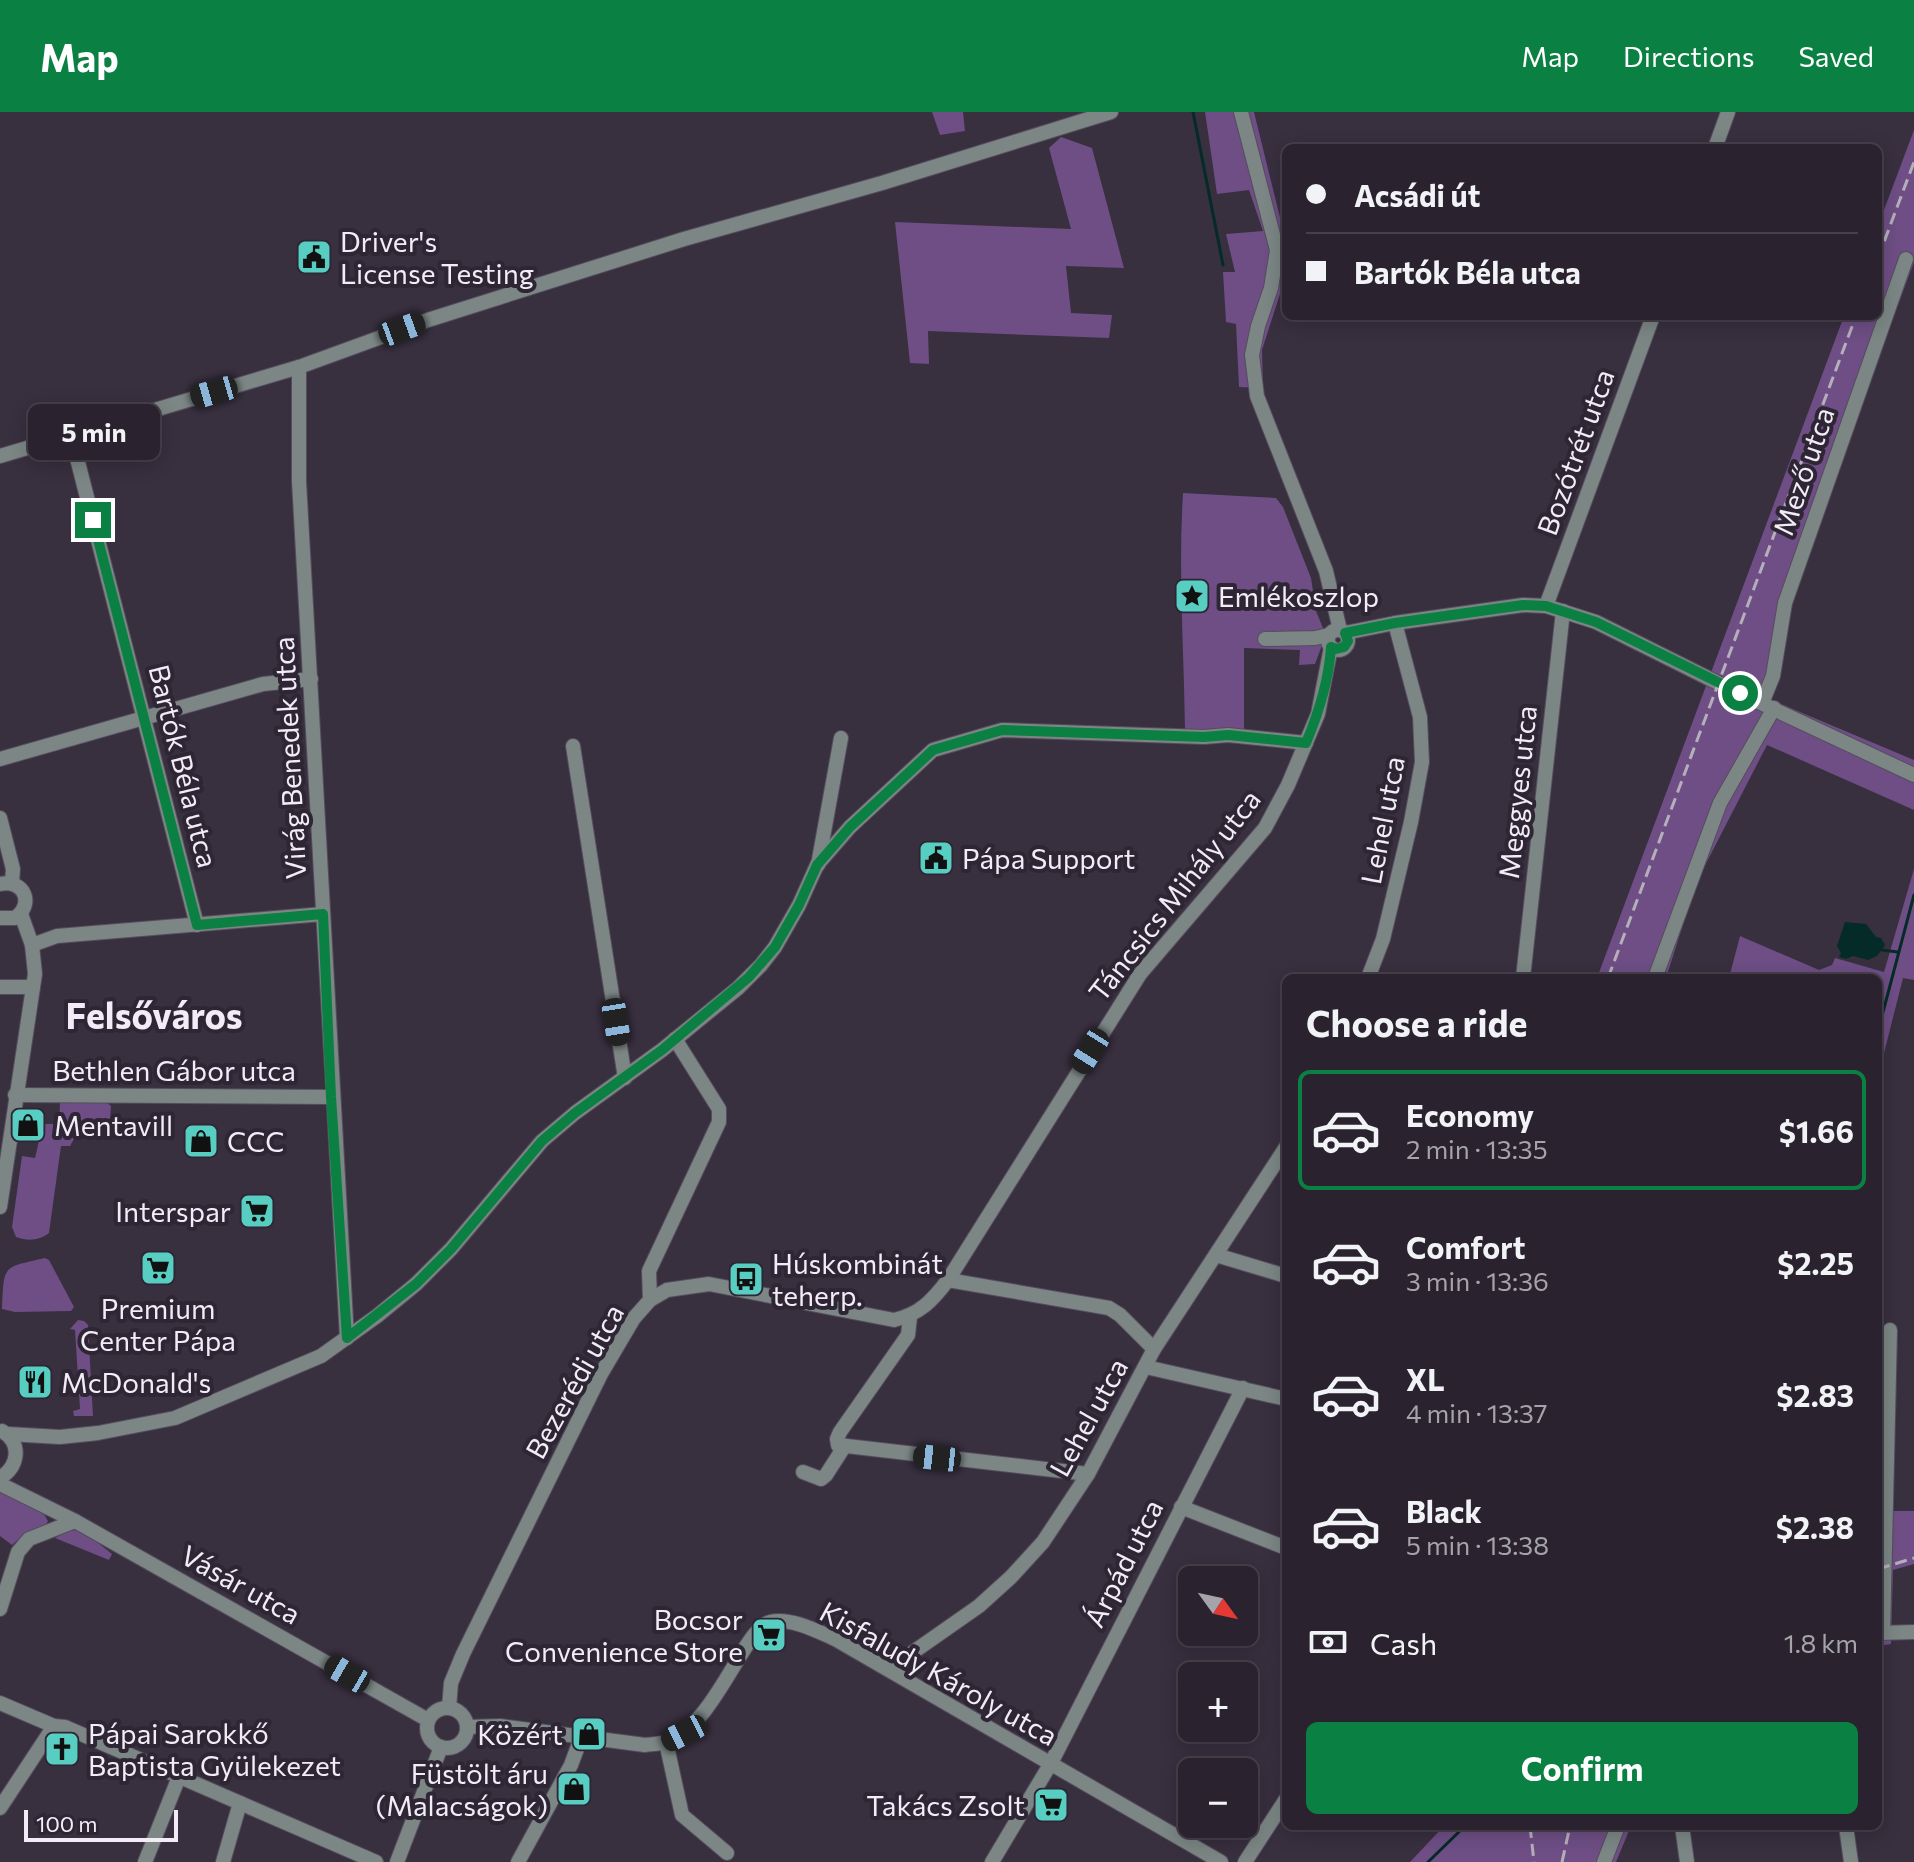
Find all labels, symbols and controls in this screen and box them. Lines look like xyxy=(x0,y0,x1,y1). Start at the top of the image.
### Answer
text: Map xyxy=(40,33,119,80)
text: Map xyxy=(1521,39,1579,73)
text: Directions xyxy=(1623,39,1754,73)
text: Saved xyxy=(1798,39,1874,73)
text: Acsádi út xyxy=(1354,176,1480,213)
place label: Driver's License Testing xyxy=(340,224,534,290)
public building icon: Driver's License Testing xyxy=(295,238,333,276)
text: Bartók Béla utca xyxy=(1354,253,1581,290)
car xyxy=(375,310,429,348)
street label: Bozótrét utca xyxy=(1529,364,1621,540)
car xyxy=(188,374,240,410)
street label: Mező utca xyxy=(1765,403,1841,539)
callout: 5 min xyxy=(27,404,159,460)
text: 5 min xyxy=(61,416,127,447)
route end xyxy=(75,502,111,538)
place icon: Emlékoszlop xyxy=(1173,577,1211,615)
place label: Emlékoszlop xyxy=(1218,579,1379,613)
street label: Virág Benedek utca xyxy=(266,636,312,880)
street label: Bartók Béla utca xyxy=(142,661,226,871)
route start xyxy=(1722,675,1758,711)
street label: Meggyes utca xyxy=(1491,704,1543,880)
street label: Lehel utca xyxy=(1353,753,1411,887)
street label: Táncsics Mihály utca xyxy=(1081,783,1267,1007)
public building icon: Pápa Support xyxy=(917,839,955,877)
place label: Pápa Support xyxy=(962,841,1135,875)
district label: Felsőváros xyxy=(66,992,242,1036)
car xyxy=(600,996,632,1048)
text: Choose a ride xyxy=(1306,1000,1527,1044)
car xyxy=(1067,1024,1113,1078)
street label: Bethlen Gábor utca xyxy=(52,1053,296,1087)
icon: car xyxy=(1310,1094,1382,1166)
text: Economy xyxy=(1406,1096,1534,1133)
shop icon: Mentavill xyxy=(9,1106,47,1144)
place label: Mentavill xyxy=(54,1108,173,1142)
text: $1.66 xyxy=(1779,1112,1854,1149)
shop icon: CCC xyxy=(182,1122,220,1160)
place label: CCC xyxy=(227,1124,285,1158)
text: 2 min · 13:35 xyxy=(1406,1133,1548,1164)
supermarket icon: Interspar xyxy=(238,1192,276,1230)
place label: Interspar xyxy=(115,1194,231,1228)
icon: car xyxy=(1310,1226,1382,1298)
text: Comfort xyxy=(1406,1228,1525,1265)
text: $2.25 xyxy=(1777,1244,1854,1281)
place label: Húskombinát teherp. xyxy=(772,1246,943,1312)
supermarket icon: Premium Center Pápa xyxy=(139,1249,177,1287)
bus stop icon: Húskombinát teherp. xyxy=(727,1260,765,1298)
text: 3 min · 13:36 xyxy=(1406,1265,1549,1296)
place label: Premium Center Pápa xyxy=(80,1291,236,1357)
street label: Bezerédi utca xyxy=(518,1298,630,1464)
street label: Lehel utca xyxy=(1042,1352,1134,1482)
icon: car xyxy=(1310,1358,1382,1430)
text: XL xyxy=(1406,1360,1445,1397)
restaurant icon: McDonald's xyxy=(16,1363,54,1401)
place label: McDonald's xyxy=(61,1365,211,1399)
text: $2.83 xyxy=(1776,1376,1854,1413)
text: 4 min · 13:37 xyxy=(1406,1397,1547,1428)
car xyxy=(912,1444,962,1472)
icon: car xyxy=(1310,1490,1382,1562)
text: Black xyxy=(1406,1492,1482,1529)
street label: Árpád utca xyxy=(1076,1494,1170,1632)
text: $2.38 xyxy=(1776,1508,1854,1545)
text: 5 min · 13:38 xyxy=(1406,1529,1549,1560)
street label: Vásár utca xyxy=(175,1537,307,1631)
north arrow xyxy=(1178,1566,1258,1646)
map controls xyxy=(1178,1566,1258,1838)
street label: Kisfaludy Károly utca xyxy=(814,1594,1064,1752)
place label: Bocsor Convenience Store xyxy=(505,1602,743,1668)
supermarket icon: Bocsor Convenience Store xyxy=(750,1616,788,1654)
icon: cash xyxy=(1306,1620,1350,1664)
text: Cash xyxy=(1370,1624,1437,1661)
text: 1.8 km xyxy=(1784,1627,1858,1658)
car xyxy=(320,1652,374,1696)
button: + xyxy=(1178,1662,1258,1742)
car xyxy=(657,1711,711,1755)
shop icon: Közért xyxy=(570,1715,608,1753)
place label: Pápai Sarokkő Baptista Gyülekezet xyxy=(88,1716,341,1782)
place label: Közért xyxy=(477,1717,563,1751)
button: Confirm xyxy=(1306,1722,1858,1814)
church icon: Pápai Sarokkő Baptista Gyülekezet xyxy=(43,1730,81,1768)
place label: Füstölt áru (Malacságok) xyxy=(376,1756,548,1822)
button: − xyxy=(1178,1758,1258,1838)
shop icon: Füstölt áru (Malacságok) xyxy=(555,1770,593,1808)
supermarket icon: Takács Zsolt xyxy=(1032,1786,1070,1824)
place label: Takács Zsolt xyxy=(866,1788,1025,1822)
scale bar xyxy=(24,1806,178,1842)
text: 100 m xyxy=(36,1810,98,1837)

